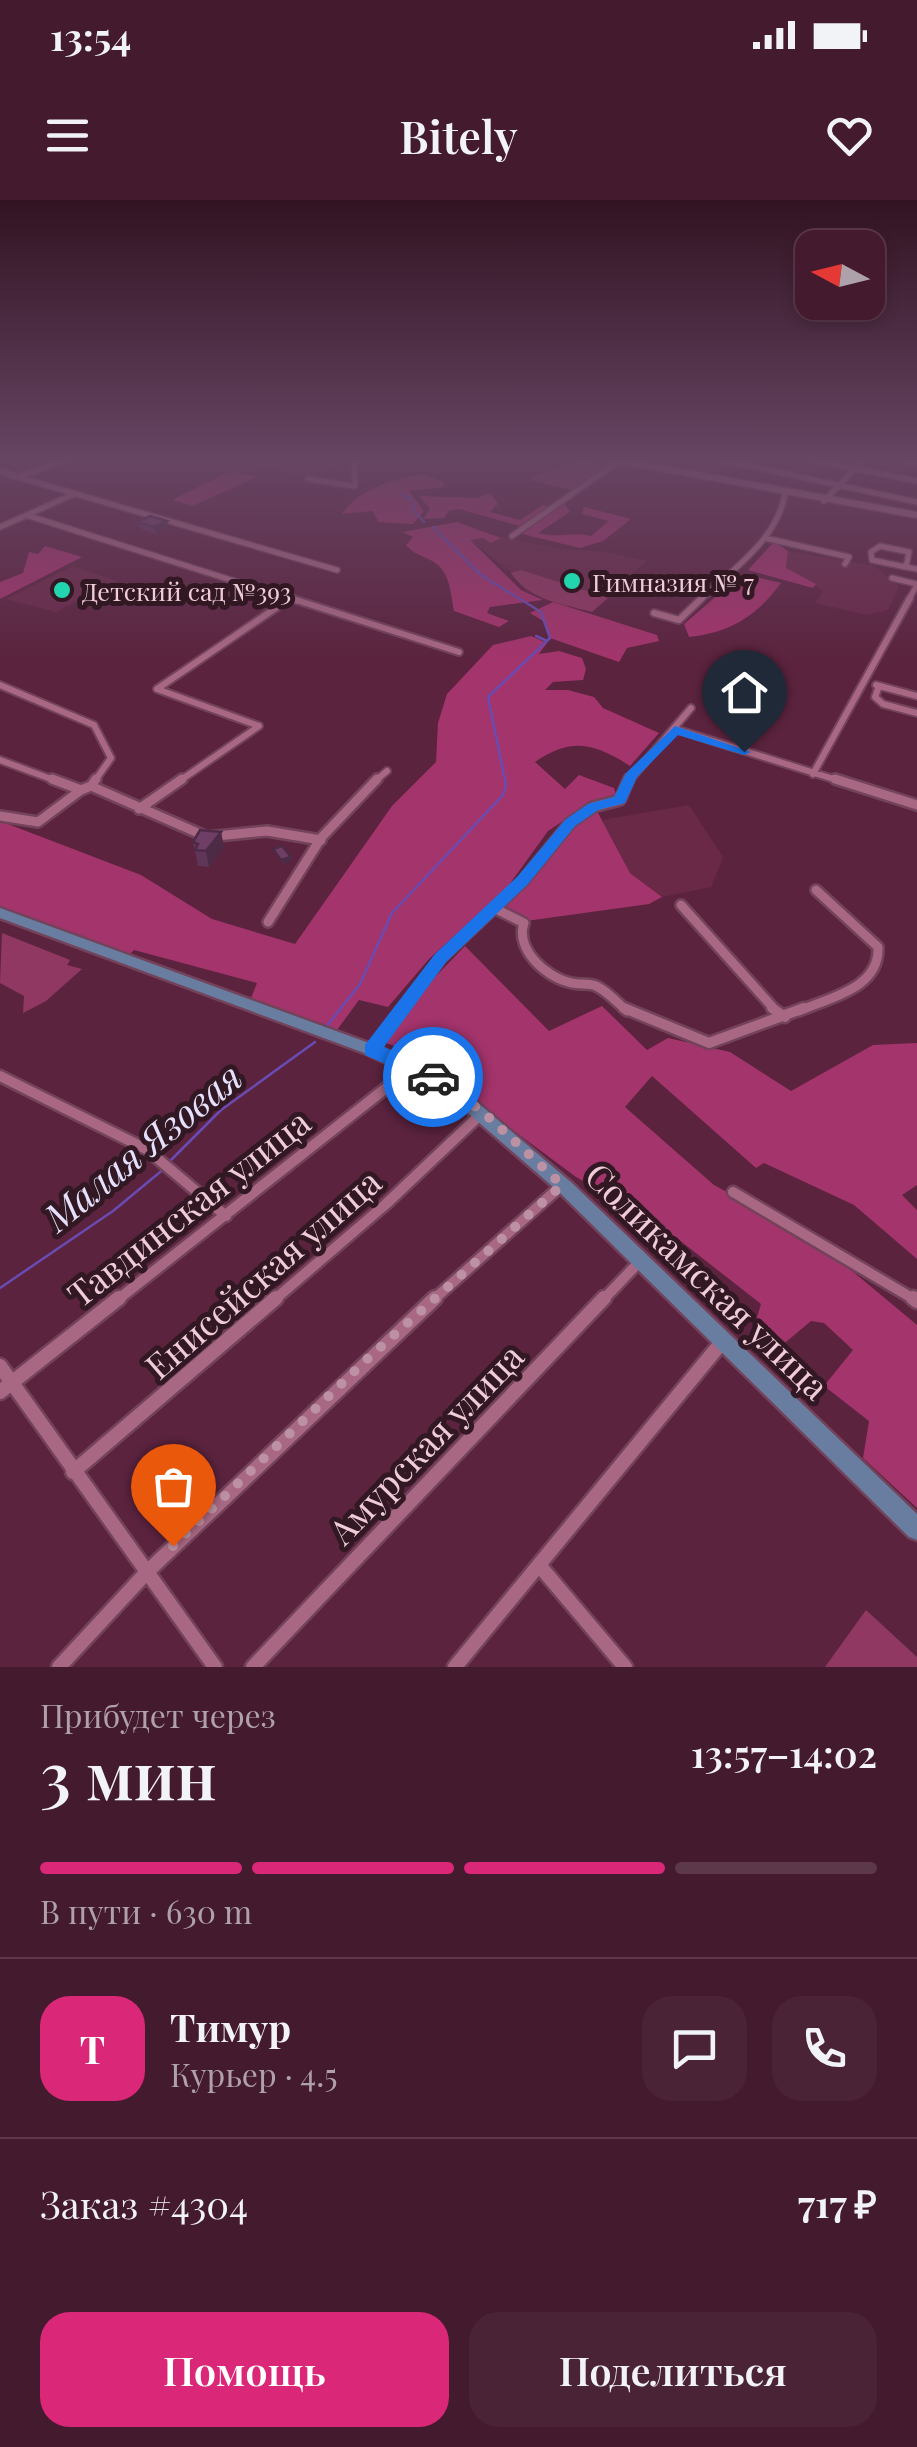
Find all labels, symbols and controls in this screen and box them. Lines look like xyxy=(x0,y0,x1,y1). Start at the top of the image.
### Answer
text: 13:54 xyxy=(50,10,131,61)
text: Bitely xyxy=(399,105,518,165)
icon: menu xyxy=(40,108,95,163)
icon: heart xyxy=(822,108,877,163)
north arrow xyxy=(795,230,885,320)
map controls xyxy=(795,230,885,320)
place label: Гимназия № 7 xyxy=(592,565,754,598)
marker: Гимназия № 7 xyxy=(561,570,583,592)
place label: Детский сад №393 xyxy=(82,574,291,607)
marker: Детский сад №393 xyxy=(51,579,73,601)
pin xyxy=(702,650,787,753)
icon: home xyxy=(717,665,772,720)
courier xyxy=(383,1027,483,1127)
water label: Малая Язовая xyxy=(31,1050,252,1243)
icon: car xyxy=(406,1050,461,1105)
street label: Тавдинская улица xyxy=(57,1097,319,1316)
street label: Соликамская улица xyxy=(576,1152,840,1409)
street label: Енисейская улица xyxy=(134,1157,390,1388)
street label: Амурская улица xyxy=(317,1332,533,1554)
pin xyxy=(131,1444,216,1547)
icon: bag xyxy=(146,1459,201,1514)
text: Прибудет через xyxy=(40,1693,276,1736)
text: 13:57–14:02 xyxy=(691,1727,877,1778)
text: 3 мин xyxy=(40,1730,217,1816)
text: В пути · 630 m xyxy=(40,1889,252,1932)
button: chat xyxy=(642,1996,747,2101)
button: phone xyxy=(772,1996,877,2101)
text: Тимур xyxy=(170,2001,291,2052)
text: Т xyxy=(80,2023,105,2074)
text: Курьер · 4.5 xyxy=(170,2052,338,2095)
text: 717 ₽ xyxy=(798,2177,877,2228)
text: Заказ #4304 xyxy=(40,2178,248,2229)
button: Помощь xyxy=(40,2312,449,2427)
button: Поделиться xyxy=(469,2312,877,2427)

